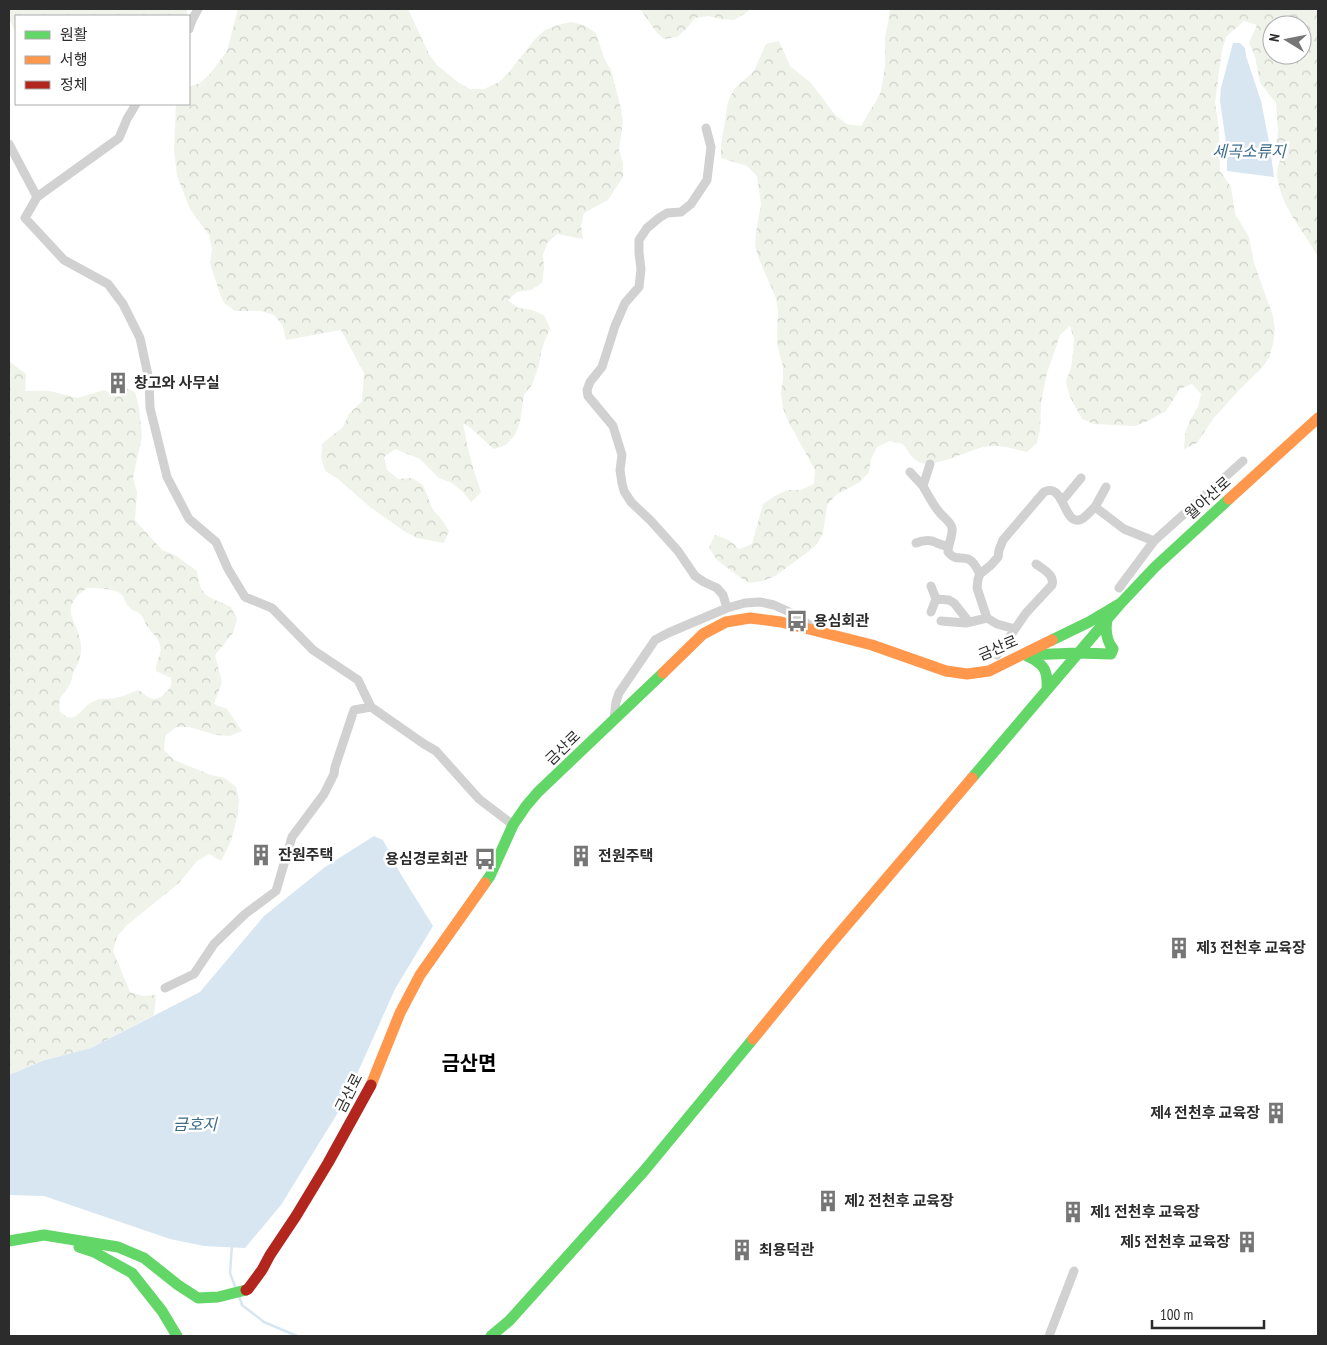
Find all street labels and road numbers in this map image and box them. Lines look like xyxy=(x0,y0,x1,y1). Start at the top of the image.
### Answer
street label: 월아산로 xyxy=(1181,472,1235,523)
street label: 금산로 xyxy=(975,631,1021,664)
street label: 금산로 xyxy=(541,726,584,769)
street label: 금산로 xyxy=(331,1070,366,1116)

